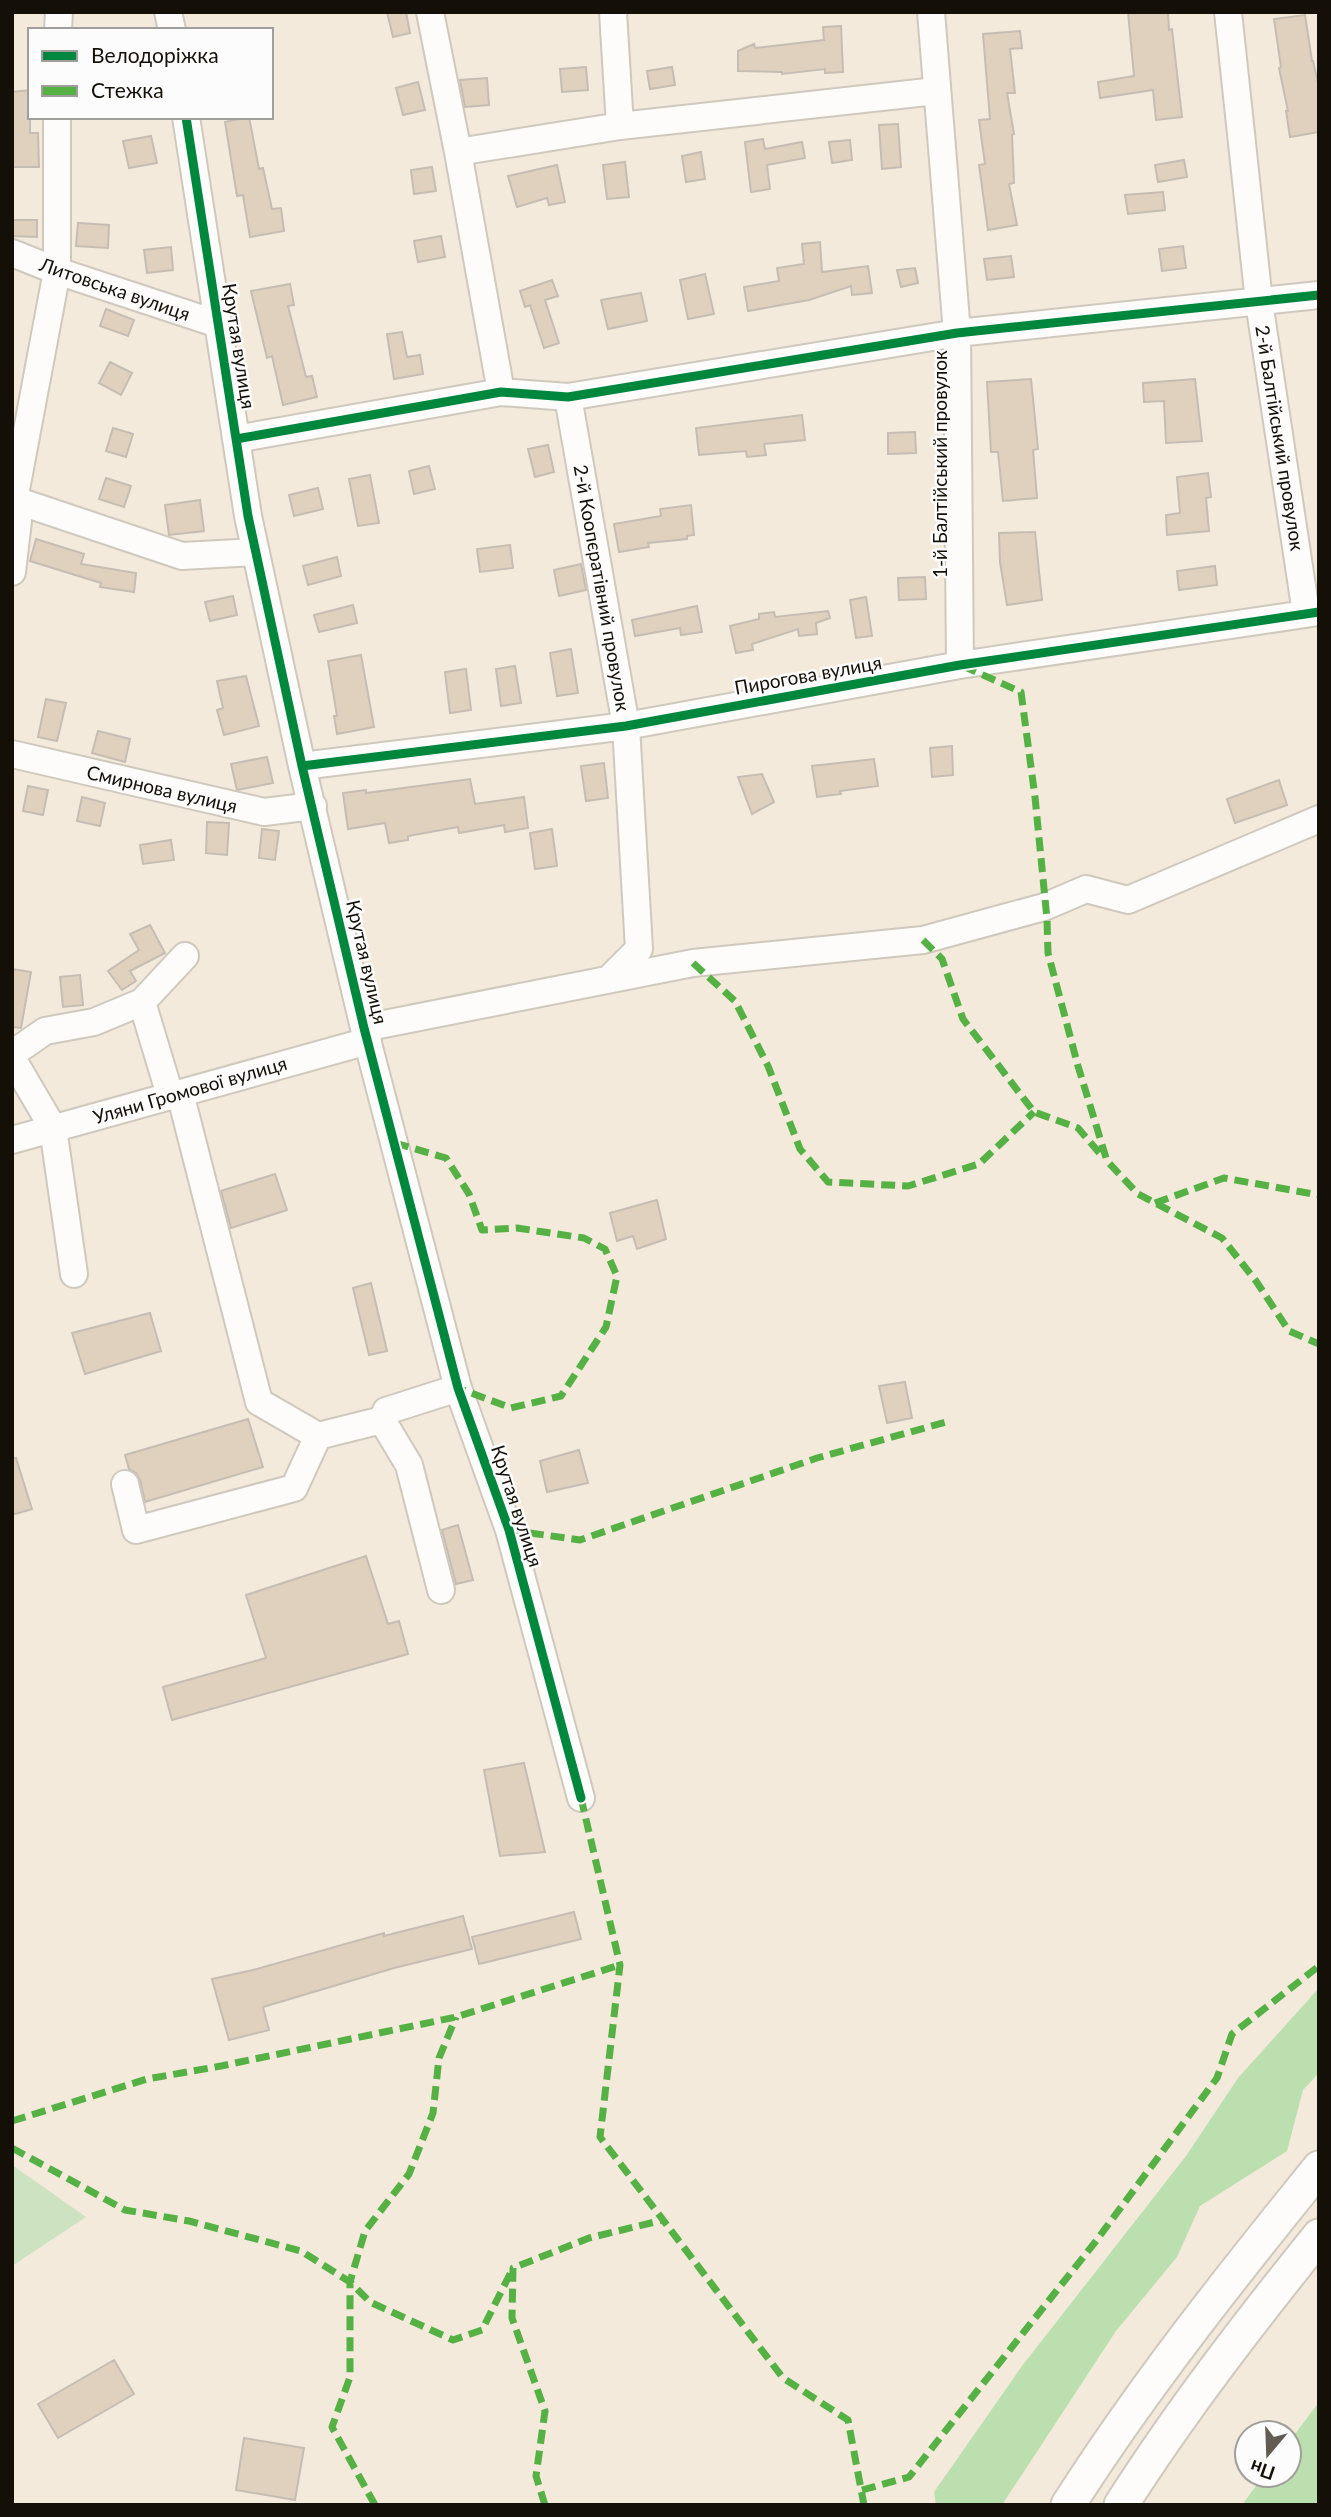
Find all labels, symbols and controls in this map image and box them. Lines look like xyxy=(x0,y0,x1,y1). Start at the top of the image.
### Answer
legend xyxy=(28,28,273,119)
text: Велодоріжка xyxy=(91,42,219,67)
text: Стежка xyxy=(91,77,164,102)
street label: Литовська вулиця xyxy=(36,252,193,325)
street label: Крутая вулиця xyxy=(218,281,261,410)
street label: 2-й Балтійський провулок xyxy=(1251,324,1310,552)
street label: 1-й Балтійський провулок xyxy=(928,350,951,578)
street label: 2-й Коопєратівний провулок xyxy=(569,463,636,713)
street label: Пирогова вулиця xyxy=(733,650,883,699)
street label: Смирнова вулиця xyxy=(85,760,240,817)
street label: Крутая вулиця xyxy=(342,897,393,1026)
street label: Уляни Громової вулиця xyxy=(90,1051,289,1128)
street label: Крутая вулиця xyxy=(487,1442,548,1570)
north arrow xyxy=(1233,2419,1303,2489)
text: Пн xyxy=(1247,2456,1278,2485)

